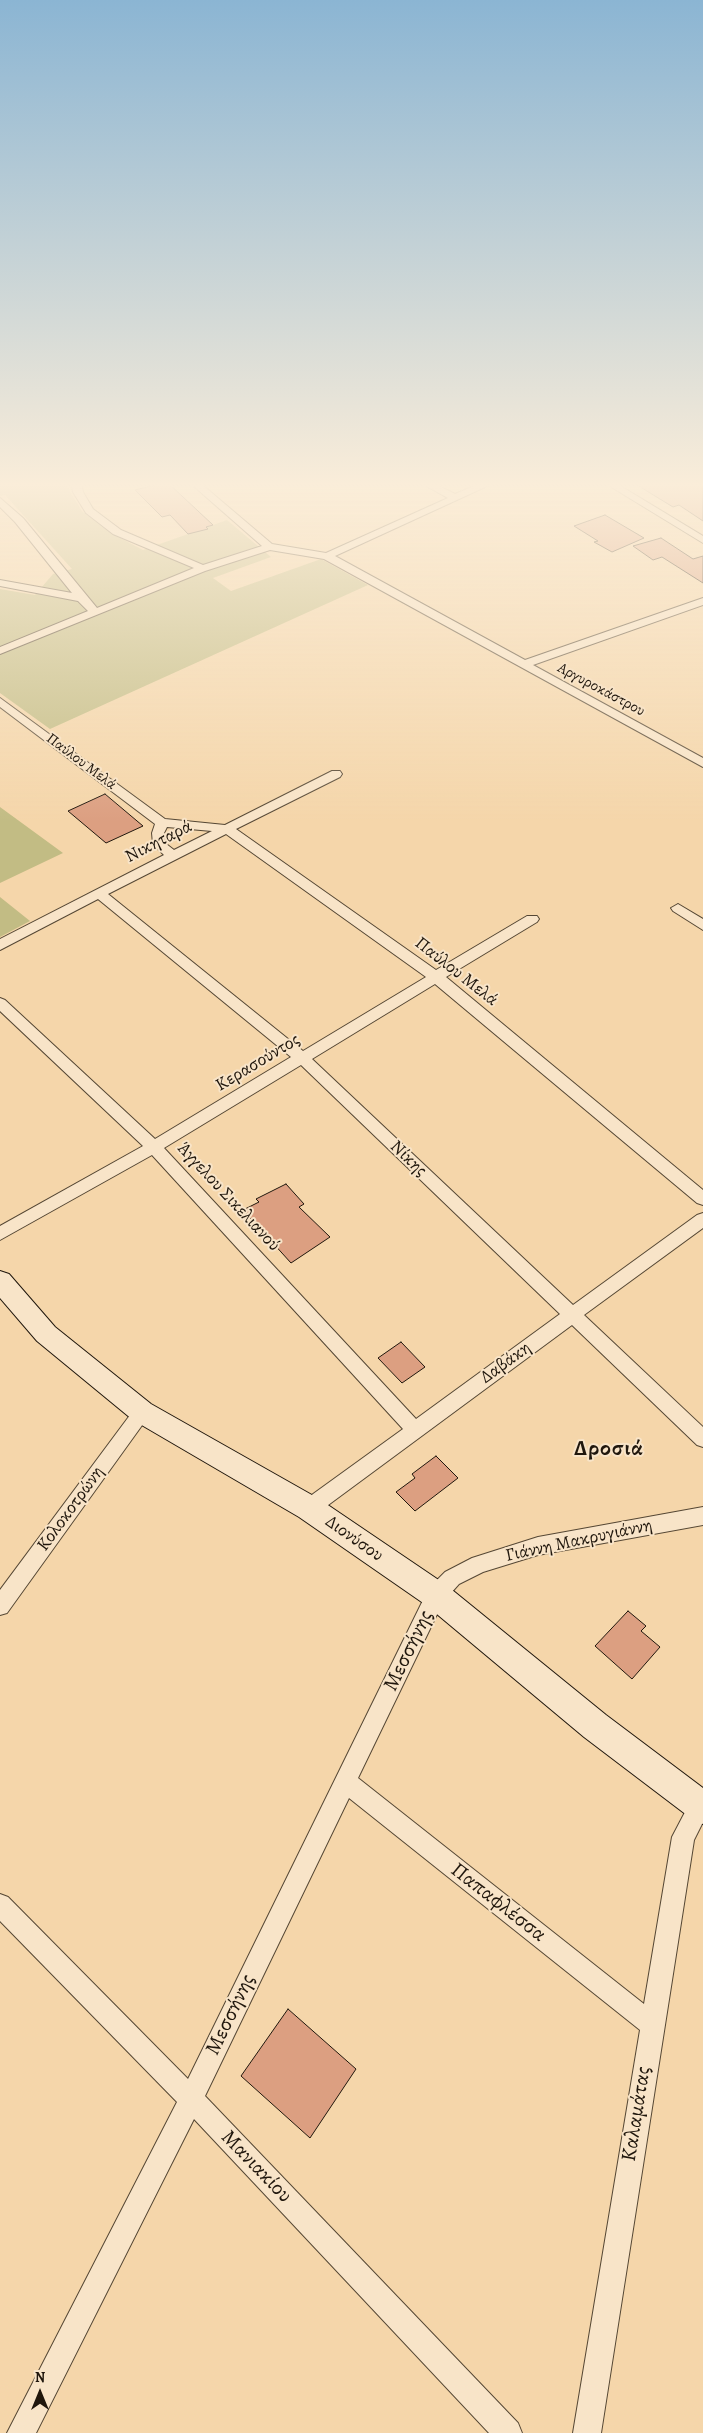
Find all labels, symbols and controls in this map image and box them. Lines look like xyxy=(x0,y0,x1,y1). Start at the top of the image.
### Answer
street label: Αργυροκάστρου xyxy=(554,659,648,721)
street label: Παύλου Μελά xyxy=(42,730,120,794)
street label: Νικηταρά xyxy=(122,816,196,868)
street label: Παύλου Μελά xyxy=(410,933,502,1011)
street label: Κερασούντος xyxy=(212,1029,304,1097)
street label: Νίκης xyxy=(385,1136,431,1182)
street label: Άγγελου Σικελιανού xyxy=(172,1138,284,1256)
street label: Δαβάκη xyxy=(477,1337,535,1389)
district label: Δροσιά xyxy=(573,1437,645,1463)
street label: Κολοκοτρώνη xyxy=(33,1462,109,1556)
street label: Διονύσου xyxy=(321,1511,387,1567)
street label: Γιάννη Μακρυγιάννη xyxy=(504,1515,654,1567)
street label: Μεσσήνης xyxy=(379,1606,439,1696)
street label: Παπαφλέσσα xyxy=(445,1858,551,1948)
street label: Μεσσήνης xyxy=(201,1970,261,2060)
street label: Καλαμάτας xyxy=(617,2065,657,2163)
street label: Μανιακίου xyxy=(215,2125,297,2209)
north arrow xyxy=(15,2368,65,2418)
text: N xyxy=(35,2368,45,2387)

